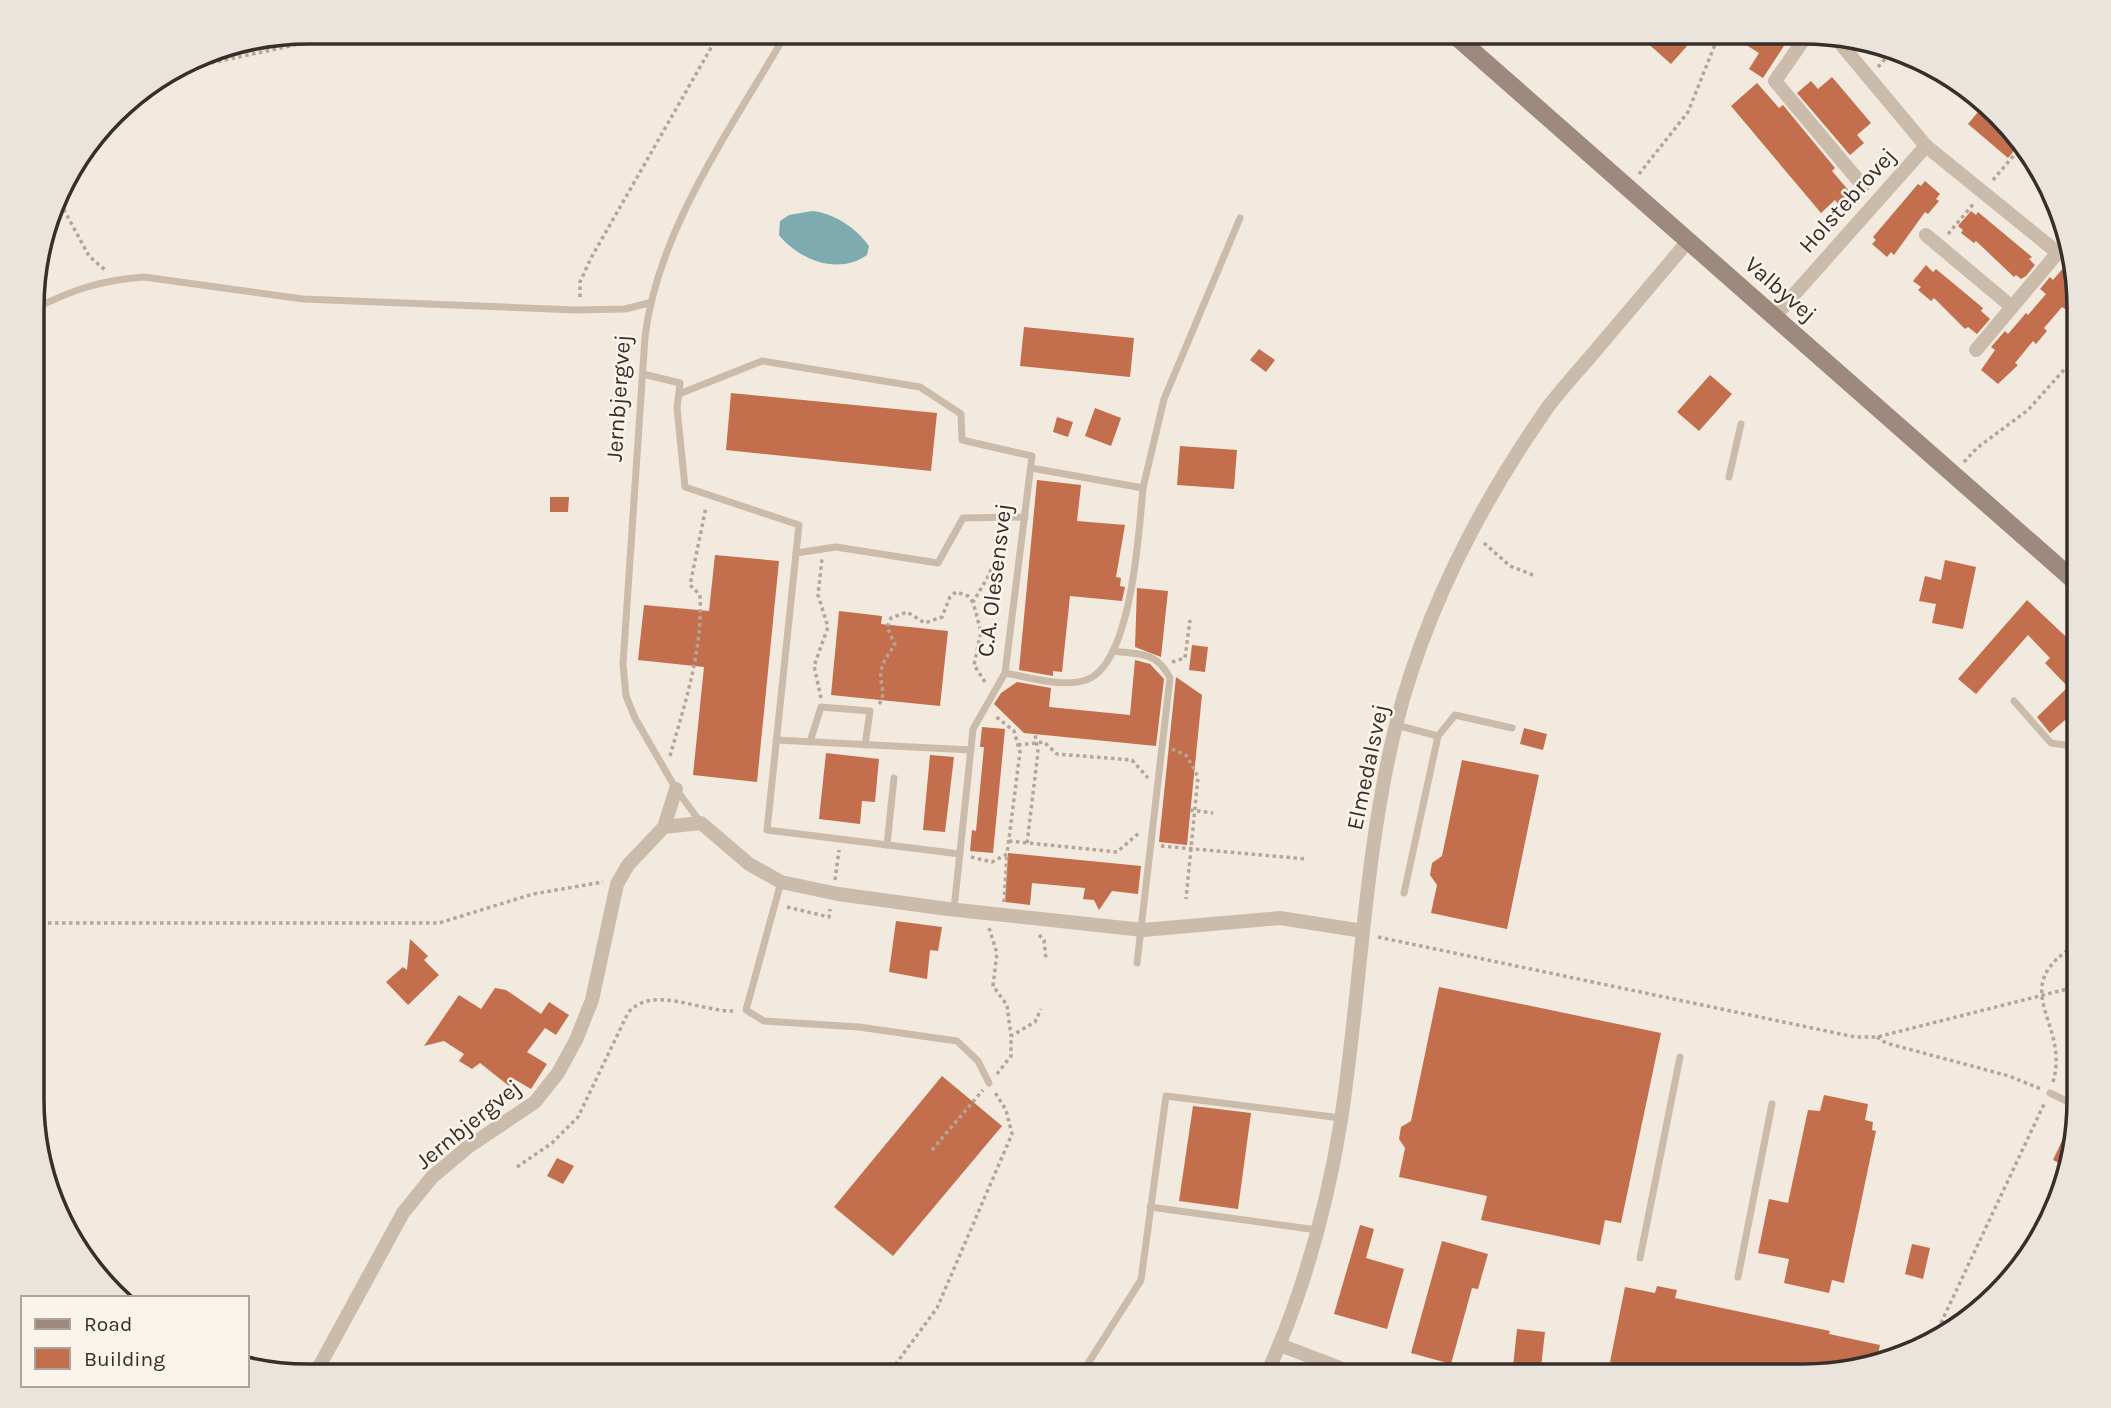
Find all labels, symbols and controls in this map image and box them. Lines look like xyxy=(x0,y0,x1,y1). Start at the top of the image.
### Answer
street label: Holstebrovej xyxy=(1793,142,1902,258)
street label: Valbyvej xyxy=(1739,251,1822,328)
street label: Jernbjergvej xyxy=(601,334,636,463)
street label: C.A. Olesensvej xyxy=(972,502,1017,658)
street label: Elmedalsvej xyxy=(1341,702,1394,833)
street label: Jernbjergvej xyxy=(410,1074,526,1175)
legend xyxy=(21,1296,248,1387)
text: Road xyxy=(84,1312,132,1336)
text: Building xyxy=(84,1347,165,1371)

